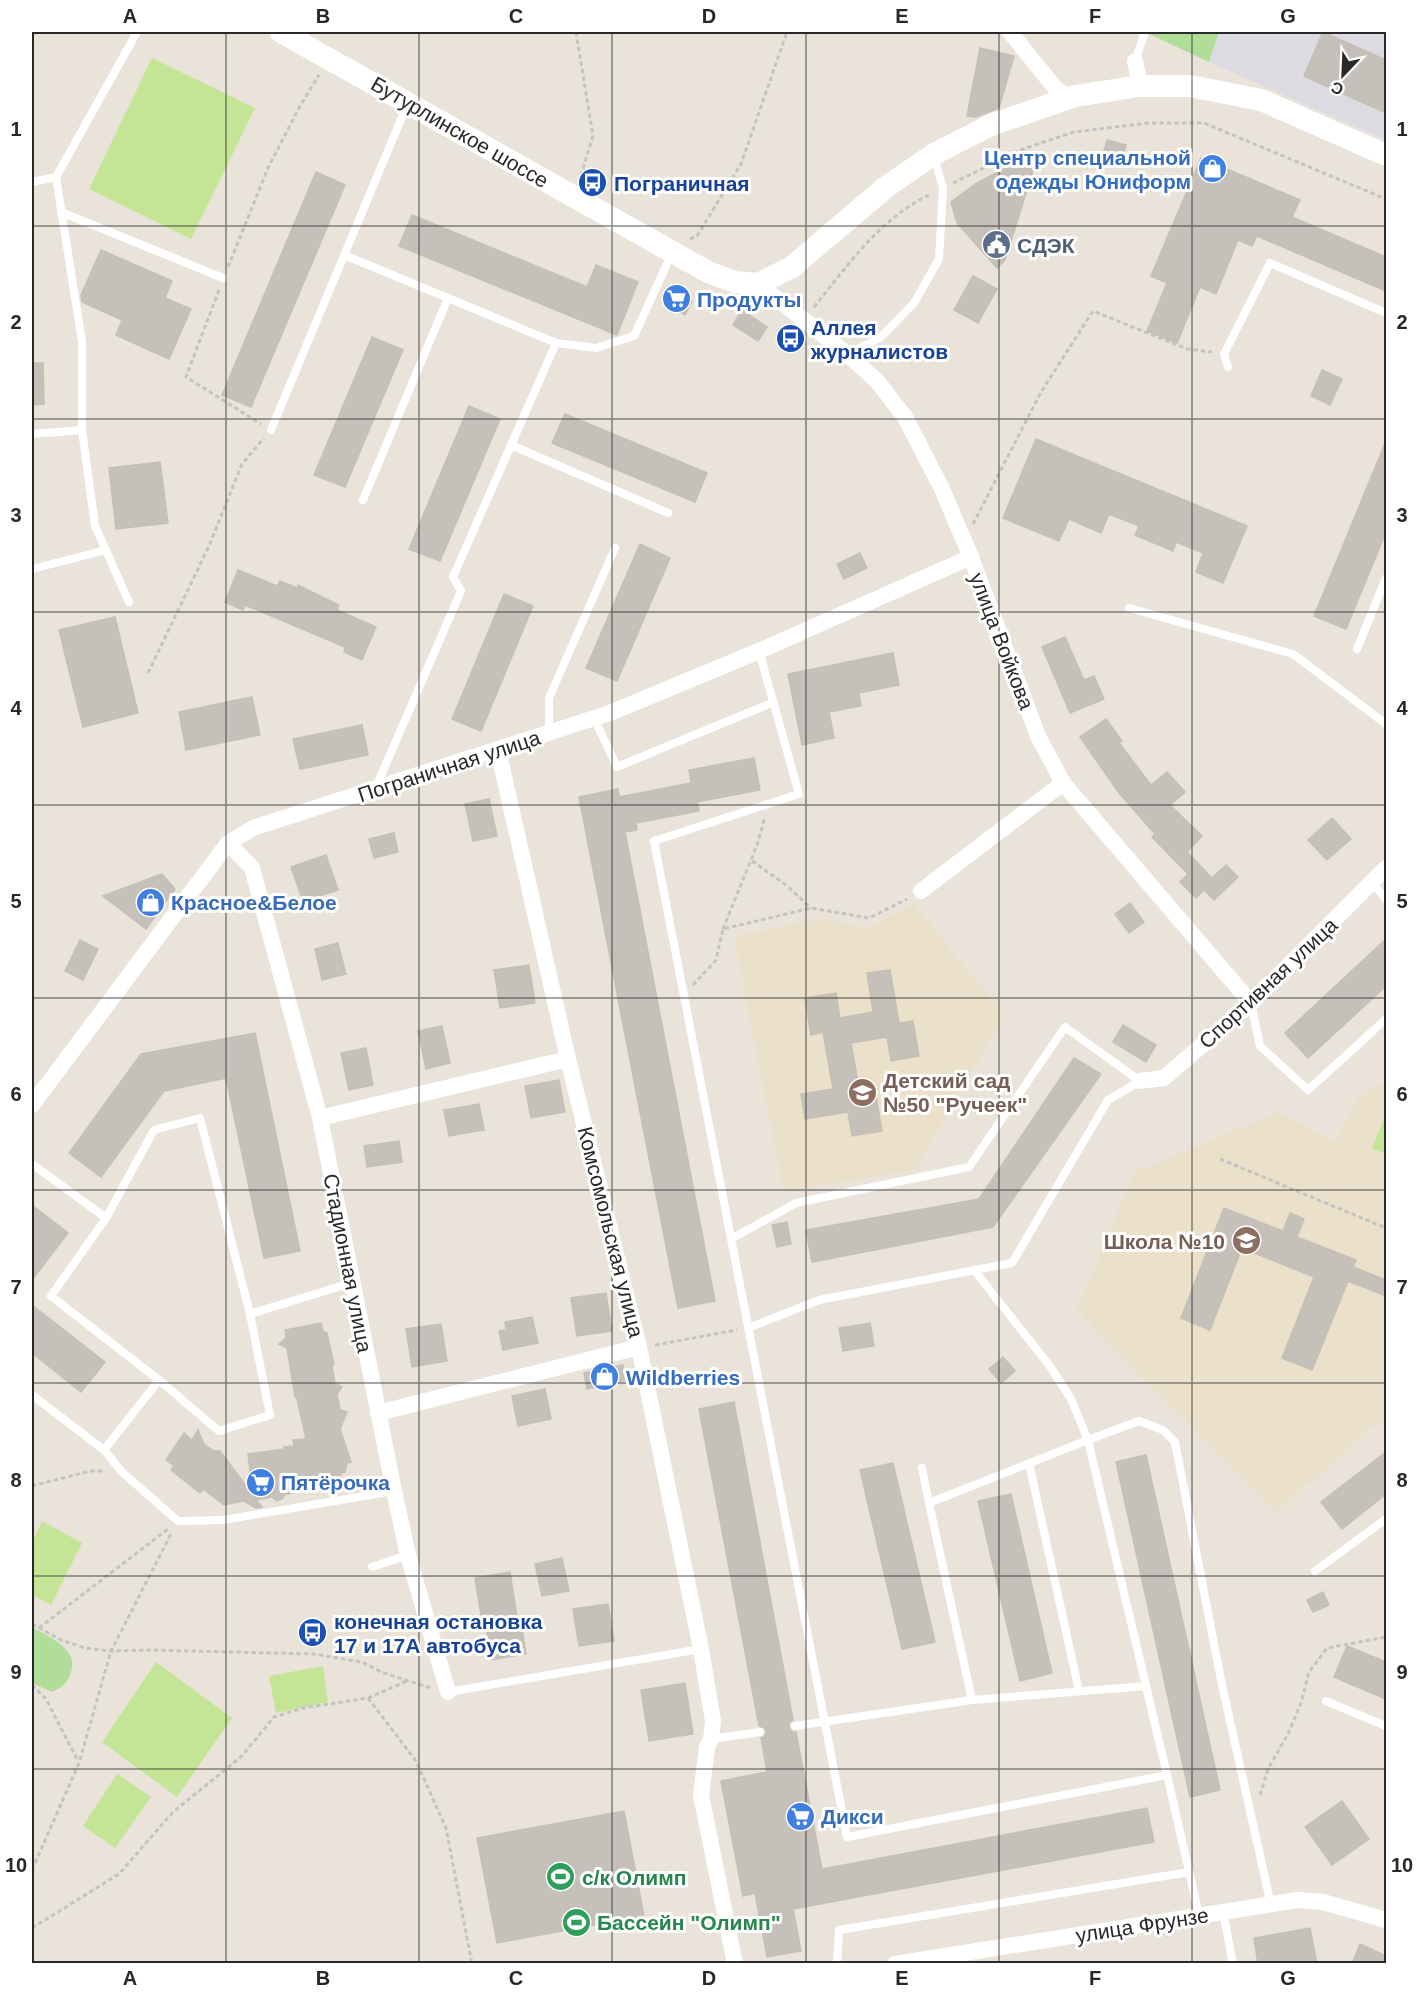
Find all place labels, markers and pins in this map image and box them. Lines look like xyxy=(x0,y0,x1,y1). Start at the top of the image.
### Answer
place label: Центр специальной одежды Юниформ xyxy=(984,146,1191,193)
shop icon: Центр специальной одежды Юниформ xyxy=(1196,153,1228,185)
bus stop icon: Пограничная xyxy=(577,167,609,199)
place label: Пограничная xyxy=(614,172,750,195)
public building icon: СДЭК xyxy=(980,229,1012,261)
place label: СДЭК xyxy=(1017,234,1075,257)
supermarket icon: Продукты xyxy=(660,283,692,315)
place label: Продукты xyxy=(697,288,801,311)
place label: Аллея журналистов xyxy=(810,316,948,363)
bus stop icon: Аллея журналистов xyxy=(774,323,806,355)
shop icon: Красное&Белое xyxy=(134,886,166,918)
place label: Красное&Белое xyxy=(171,891,337,914)
place label: Детский сад №50 "Ручеек" xyxy=(883,1069,1027,1116)
school or university icon: Детский сад №50 "Ручеек" xyxy=(846,1076,878,1108)
school or university icon: Школа №10 xyxy=(1230,1225,1262,1257)
place label: Школа №10 xyxy=(1104,1230,1225,1253)
shop icon: Wildberries xyxy=(589,1361,621,1393)
place label: Wildberries xyxy=(626,1366,740,1389)
supermarket icon: Пятёрочка xyxy=(244,1466,276,1498)
place label: Пятёрочка xyxy=(281,1471,390,1494)
place label: конечная остановка 17 и 17А автобуса xyxy=(334,1610,543,1657)
bus stop icon: конечная остановка 17 и 17А автобуса xyxy=(297,1617,329,1649)
supermarket icon: Дикси xyxy=(784,1800,816,1832)
place label: Дикси xyxy=(821,1805,884,1828)
sports icon: с/к Олимп xyxy=(545,1861,577,1893)
place label: с/к Олимп xyxy=(582,1866,686,1889)
sports icon: Бассейн "Олимп" xyxy=(560,1906,592,1938)
place label: Бассейн "Олимп" xyxy=(597,1911,781,1934)

